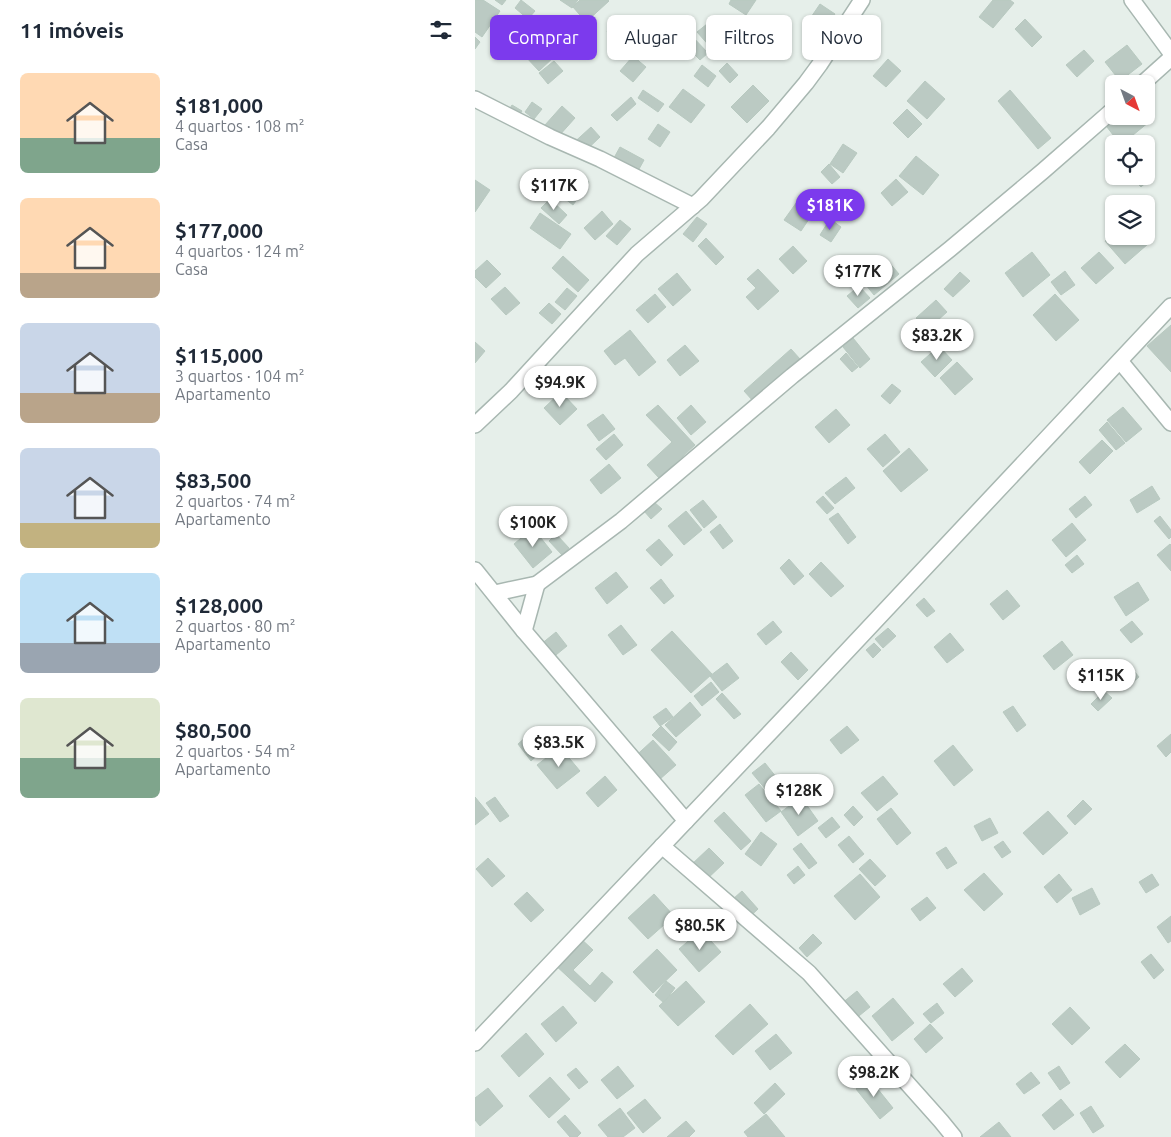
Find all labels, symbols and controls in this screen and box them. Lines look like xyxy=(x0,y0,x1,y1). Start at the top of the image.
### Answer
chip: Comprar xyxy=(490,15,597,60)
chip: Alugar xyxy=(607,15,696,60)
chip: Filtros xyxy=(706,15,792,60)
chip: Novo xyxy=(802,15,881,60)
icon: filters xyxy=(427,16,455,44)
text: 11 imóveis xyxy=(20,18,124,42)
north arrow xyxy=(1105,75,1155,125)
map controls xyxy=(1105,75,1155,245)
icon: home xyxy=(60,93,120,153)
text: $181,000 xyxy=(175,93,263,117)
text: 4 quartos · 108 m² xyxy=(175,117,305,135)
text: Casa xyxy=(175,135,208,153)
button: locate xyxy=(1105,135,1155,185)
pin: $117K xyxy=(519,168,589,211)
text: $117K xyxy=(531,176,577,194)
pin: $181K xyxy=(795,188,865,231)
button: layers xyxy=(1105,195,1155,245)
text: $181K xyxy=(807,196,853,214)
icon: home xyxy=(60,218,120,278)
text: $177,000 xyxy=(175,218,263,242)
text: 4 quartos · 124 m² xyxy=(175,242,305,260)
pin: $177K xyxy=(823,254,893,297)
text: Casa xyxy=(175,260,208,278)
text: $177K xyxy=(835,262,881,280)
pin: $83.2K xyxy=(896,318,978,361)
text: $83.2K xyxy=(912,326,962,344)
icon: home xyxy=(60,343,120,403)
text: $115,000 xyxy=(175,343,263,367)
pin: $94.9K xyxy=(519,366,601,408)
text: 3 quartos · 104 m² xyxy=(175,367,305,385)
text: $94.9K xyxy=(535,373,585,391)
text: Apartamento xyxy=(175,385,271,403)
icon: home xyxy=(60,468,120,528)
text: $83,500 xyxy=(175,468,251,492)
text: 2 quartos · 74 m² xyxy=(175,492,296,510)
pin: $100K xyxy=(498,506,568,548)
text: Apartamento xyxy=(175,510,271,528)
text: $100K xyxy=(510,513,556,531)
icon: home xyxy=(60,593,120,653)
text: $128,000 xyxy=(175,593,263,617)
text: 2 quartos · 80 m² xyxy=(175,617,296,635)
text: Apartamento xyxy=(175,635,271,653)
pin: $115K xyxy=(1066,658,1136,701)
text: $115K xyxy=(1078,666,1124,684)
icon: home xyxy=(60,718,120,778)
text: $80,500 xyxy=(175,718,251,742)
pin: $83.5K xyxy=(518,726,600,768)
text: $83.5K xyxy=(534,733,584,751)
text: 2 quartos · 54 m² xyxy=(175,742,296,760)
text: Apartamento xyxy=(175,760,271,778)
pin: $128K xyxy=(764,774,834,816)
text: $128K xyxy=(776,781,822,799)
pin: $80.5K xyxy=(659,908,741,951)
text: $80.5K xyxy=(675,916,725,934)
pin: $98.2K xyxy=(833,1056,915,1098)
text: $98.2K xyxy=(849,1063,899,1081)

